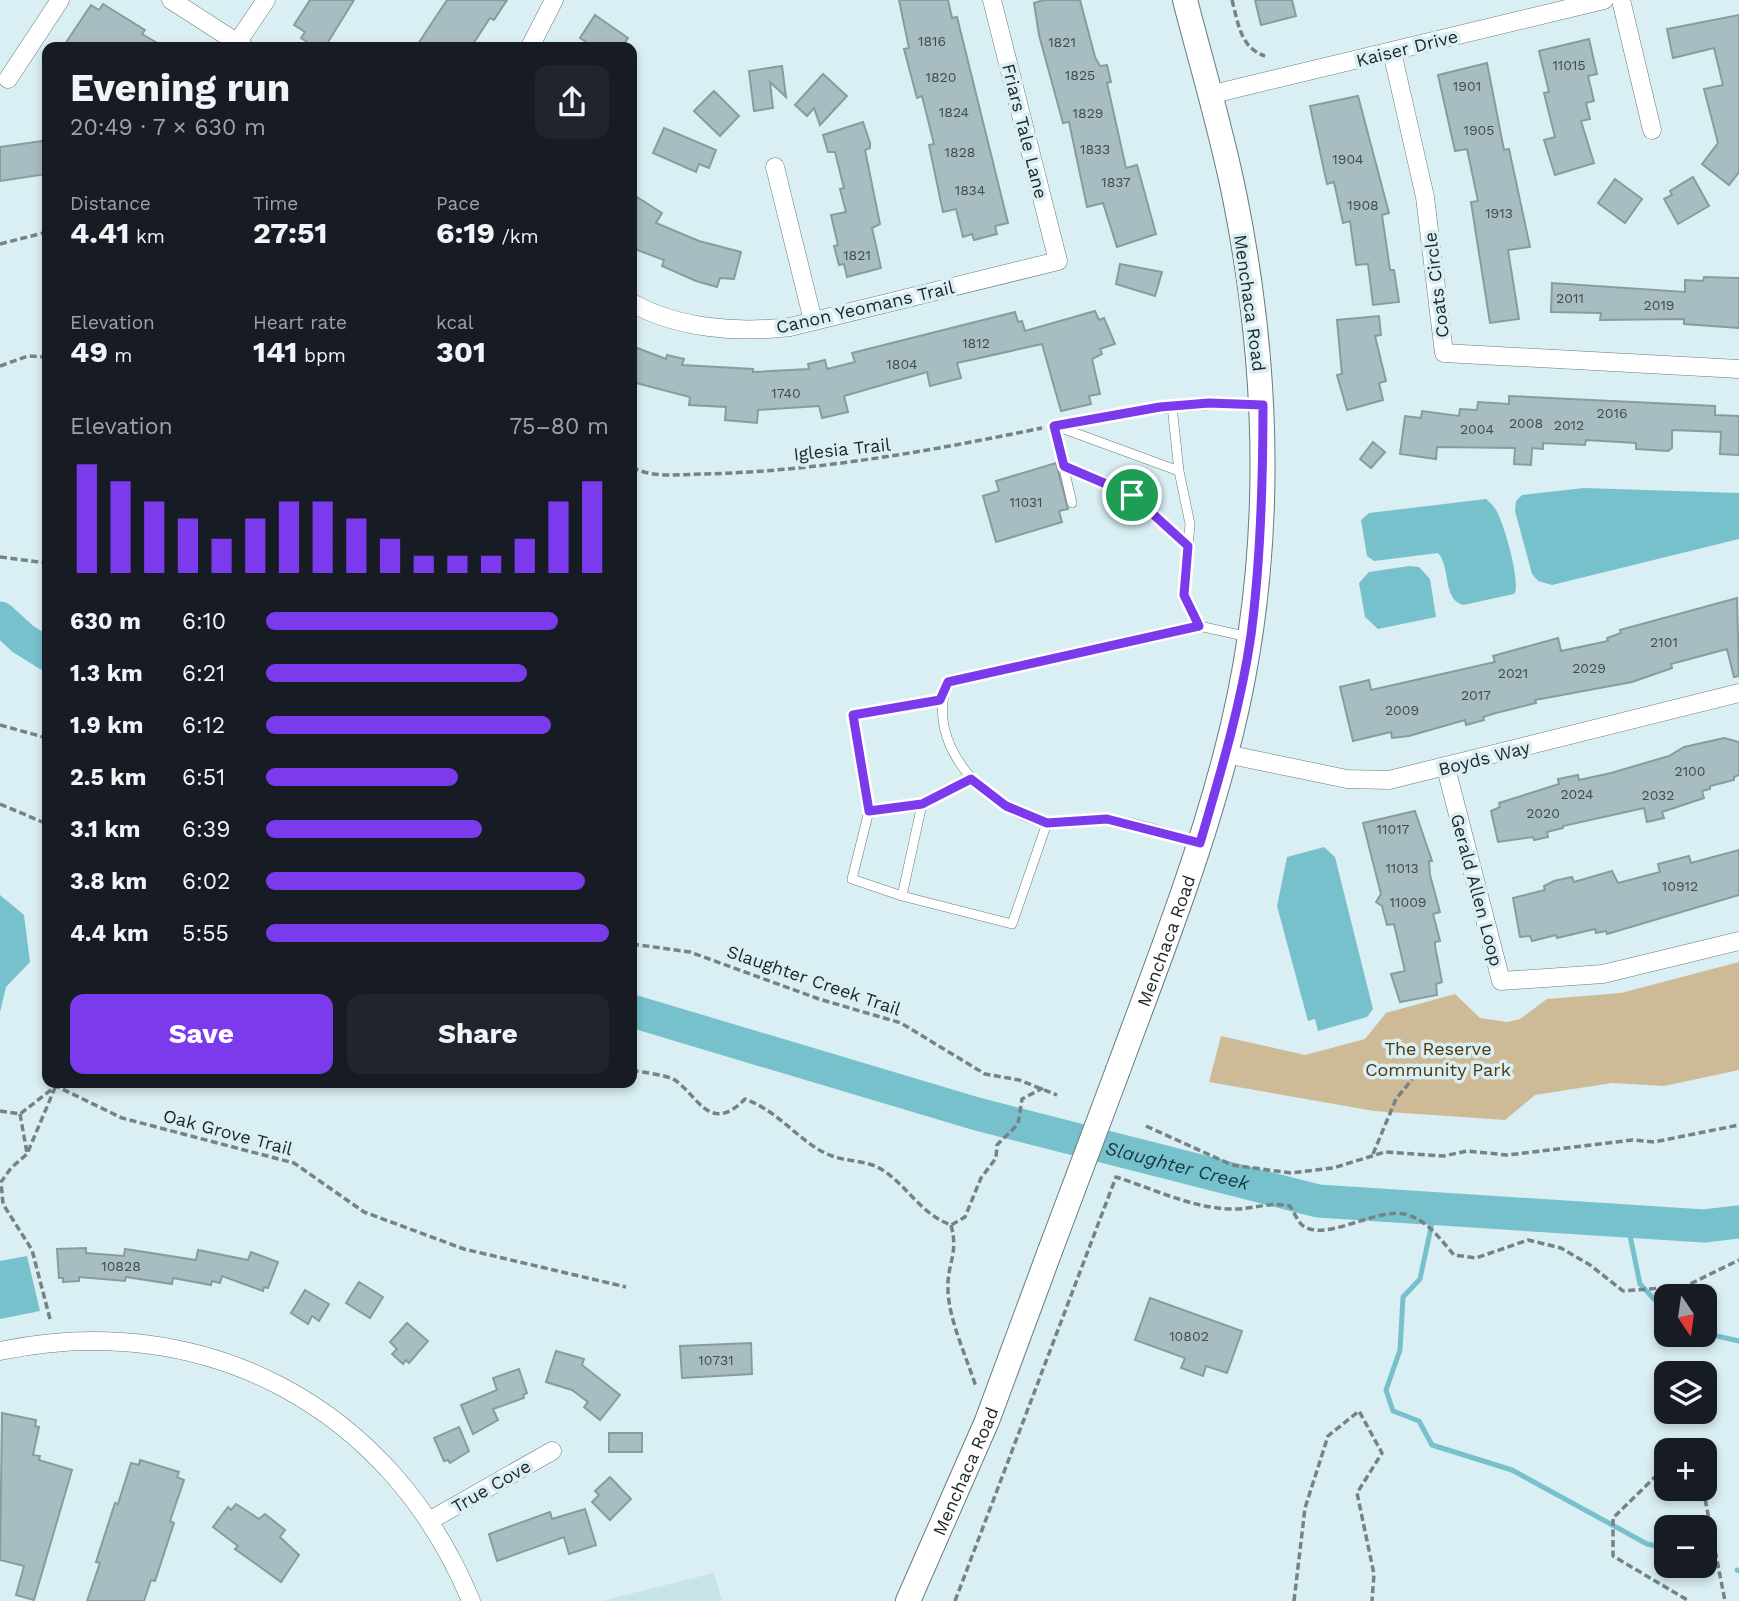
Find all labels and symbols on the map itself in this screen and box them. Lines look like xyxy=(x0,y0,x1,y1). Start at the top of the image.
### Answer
street label: Kaiser Drive xyxy=(1354,25,1460,71)
house number: 1816 xyxy=(918,33,946,49)
house number: 1821 xyxy=(1048,34,1076,50)
house number: 11015 xyxy=(1552,57,1586,73)
street label: Friars Tale Lane xyxy=(998,61,1052,201)
house number: 1825 xyxy=(1065,67,1095,83)
house number: 1820 xyxy=(926,69,956,85)
house number: 1901 xyxy=(1453,78,1481,94)
house number: 1824 xyxy=(939,104,969,120)
house number: 1829 xyxy=(1073,105,1103,121)
house number: 1905 xyxy=(1464,122,1494,138)
house number: 1833 xyxy=(1080,141,1110,157)
house number: 1828 xyxy=(945,144,975,160)
house number: 1904 xyxy=(1332,151,1364,167)
house number: 1837 xyxy=(1101,174,1131,190)
house number: 1834 xyxy=(955,182,985,198)
house number: 1908 xyxy=(1347,197,1379,213)
house number: 1913 xyxy=(1485,205,1513,221)
street label: Coats Circle xyxy=(1419,231,1453,339)
street label: Menchaca Road xyxy=(1230,233,1270,373)
house number: 1821 xyxy=(843,247,871,263)
street label: Canon Yeomans Trail xyxy=(774,276,957,338)
house number: 2011 xyxy=(1556,290,1584,306)
house number: 2019 xyxy=(1644,297,1674,313)
house number: 1812 xyxy=(962,335,990,351)
house number: 1804 xyxy=(886,356,918,372)
house number: 1740 xyxy=(771,385,801,401)
house number: 2016 xyxy=(1597,405,1627,421)
house number: 2008 xyxy=(1509,415,1543,431)
house number: 2012 xyxy=(1554,417,1584,433)
house number: 2004 xyxy=(1460,421,1494,437)
street label: Iglesia Trail xyxy=(792,433,892,465)
pin xyxy=(1102,465,1162,525)
house number: 11031 xyxy=(1010,494,1042,510)
house number: 2101 xyxy=(1650,634,1678,650)
house number: 2029 xyxy=(1572,660,1606,676)
house number: 2021 xyxy=(1498,665,1528,681)
house number: 2017 xyxy=(1461,687,1491,703)
house number: 2009 xyxy=(1385,702,1419,718)
street label: Boyds Way xyxy=(1436,736,1533,780)
house number: 2100 xyxy=(1674,763,1706,779)
house number: 2024 xyxy=(1560,786,1594,802)
house number: 2032 xyxy=(1642,787,1674,803)
house number: 2020 xyxy=(1526,805,1560,821)
street label: Gerald Allen Loop xyxy=(1447,812,1507,968)
house number: 11017 xyxy=(1377,821,1410,837)
house number: 11013 xyxy=(1385,860,1419,876)
street label: Menchaca Road xyxy=(1132,872,1199,1009)
house number: 10912 xyxy=(1662,878,1698,894)
house number: 11009 xyxy=(1390,894,1426,910)
street label: Slaughter Creek Trail xyxy=(724,940,904,1020)
park label: The Reserve Community Park xyxy=(1365,1038,1511,1080)
street label: Oak Grove Trail xyxy=(161,1105,295,1159)
water label: Slaughter Creek xyxy=(1103,1136,1252,1195)
house number: 10828 xyxy=(101,1258,141,1274)
north arrow xyxy=(1654,1284,1717,1348)
house number: 10802 xyxy=(1169,1328,1209,1344)
house number: 10731 xyxy=(698,1352,734,1368)
street label: Menchaca Road xyxy=(928,1404,1002,1538)
street label: True Cove xyxy=(448,1455,534,1517)

